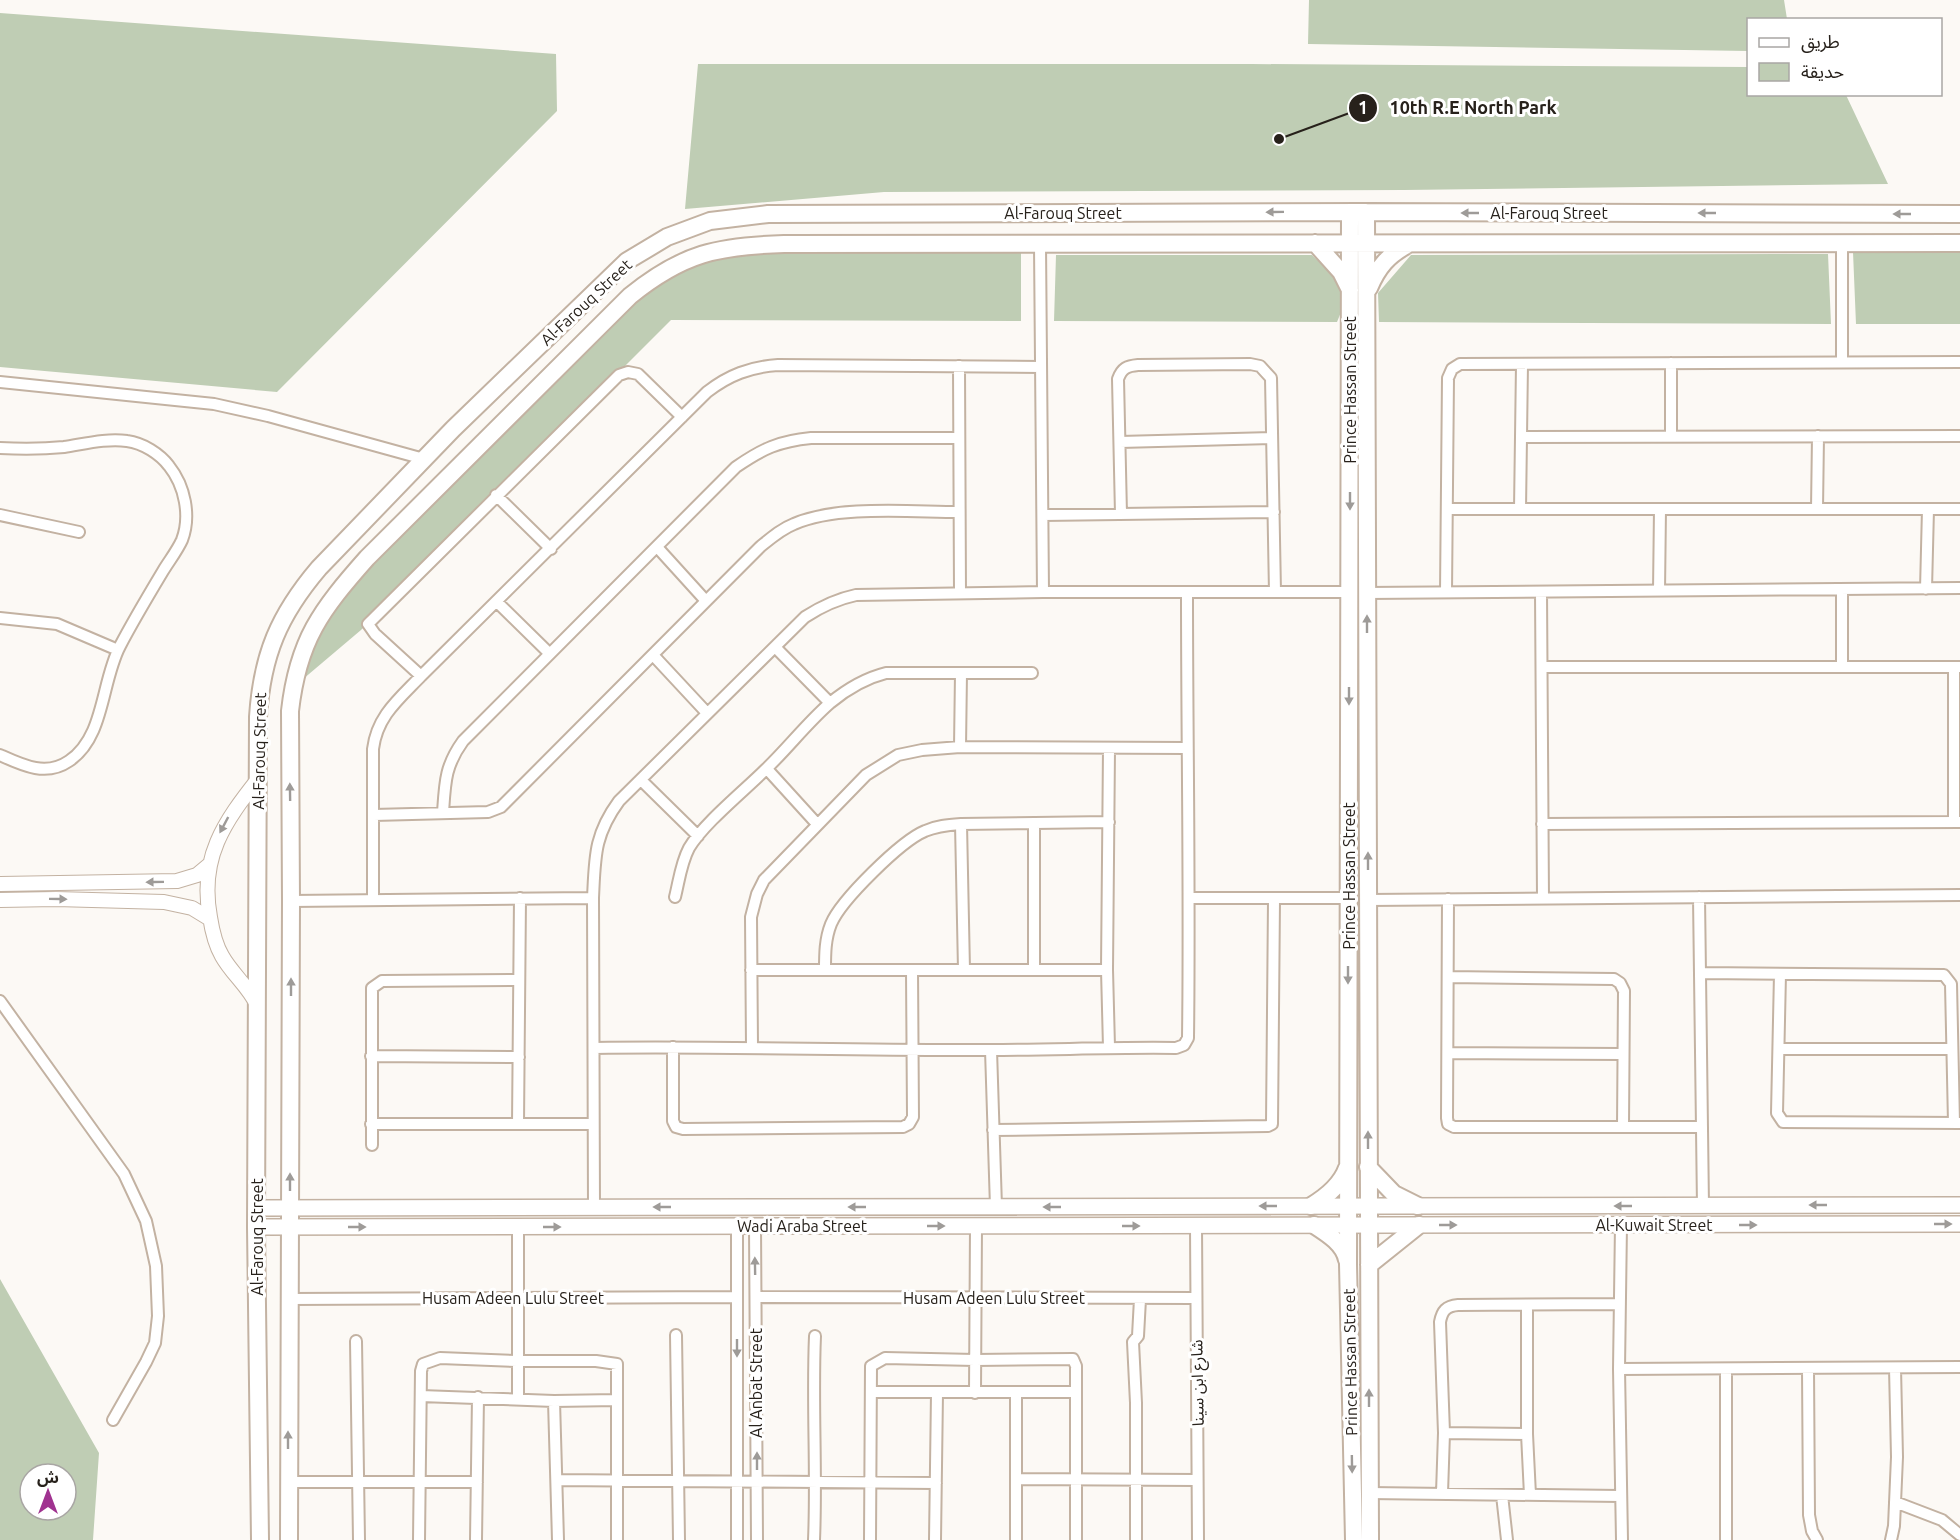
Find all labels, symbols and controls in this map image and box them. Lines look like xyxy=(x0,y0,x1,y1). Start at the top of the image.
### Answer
legend xyxy=(1747,18,1942,96)
text: طريق xyxy=(1801,31,1840,53)
text: حديقة xyxy=(1801,61,1844,81)
callout: 10th R.E North Park xyxy=(1348,90,1569,126)
text: 1 xyxy=(1358,97,1368,117)
text: 10th R.E North Park xyxy=(1389,97,1557,117)
street label: Al-Farouq Street xyxy=(1004,204,1122,222)
street label: Al-Farouq Street xyxy=(1490,204,1608,222)
one-way arrow xyxy=(1265,207,1284,217)
one-way arrow xyxy=(1460,208,1479,218)
one-way arrow xyxy=(1697,208,1716,218)
one-way arrow xyxy=(1892,209,1911,219)
street label: Al-Farouq Street xyxy=(537,255,636,349)
street label: Prince Hassan Street xyxy=(1341,316,1359,464)
one-way arrow xyxy=(1345,492,1355,511)
one-way arrow xyxy=(1362,614,1372,633)
one-way arrow xyxy=(1344,687,1354,706)
street label: Al-Farouq Street xyxy=(249,691,269,810)
one-way arrow xyxy=(285,782,295,801)
street label: Prince Hassan Street xyxy=(1340,802,1358,950)
one-way arrow xyxy=(219,817,229,834)
one-way arrow xyxy=(1363,851,1373,870)
one-way arrow xyxy=(146,877,165,887)
one-way arrow xyxy=(49,894,68,904)
one-way arrow xyxy=(1343,966,1353,985)
one-way arrow xyxy=(286,977,296,996)
one-way arrow xyxy=(1363,1130,1373,1149)
one-way arrow xyxy=(285,1172,295,1191)
street label: Al-Farouq Street xyxy=(248,1178,266,1296)
one-way arrow xyxy=(1808,1200,1827,1210)
one-way arrow xyxy=(1259,1201,1278,1211)
one-way arrow xyxy=(1613,1201,1632,1211)
one-way arrow xyxy=(653,1202,672,1212)
one-way arrow xyxy=(848,1202,867,1212)
one-way arrow xyxy=(1043,1202,1062,1212)
street label: Al-Kuwait Street xyxy=(1595,1216,1713,1234)
street label: Wadi Araba Street xyxy=(737,1217,868,1235)
one-way arrow xyxy=(1934,1219,1953,1229)
one-way arrow xyxy=(1439,1220,1458,1230)
one-way arrow xyxy=(1739,1220,1758,1230)
one-way arrow xyxy=(926,1221,945,1231)
one-way arrow xyxy=(1121,1221,1140,1231)
one-way arrow xyxy=(347,1222,366,1232)
one-way arrow xyxy=(542,1222,561,1232)
one-way arrow xyxy=(751,1256,760,1275)
street label: Prince Hassan Street xyxy=(1340,1287,1360,1436)
street label: Husam Adeen Lulu Street xyxy=(422,1289,605,1307)
street label: Husam Adeen Lulu Street xyxy=(903,1289,1086,1307)
street label: Al Anbat Street xyxy=(747,1327,765,1438)
one-way arrow xyxy=(732,1338,742,1357)
street label: شارع ابن سينا xyxy=(1187,1339,1211,1427)
one-way arrow xyxy=(1364,1388,1374,1407)
one-way arrow xyxy=(283,1430,293,1449)
one-way arrow xyxy=(752,1451,761,1470)
one-way arrow xyxy=(1348,1455,1357,1474)
north arrow xyxy=(18,1462,78,1522)
text: ش xyxy=(37,1468,59,1487)

